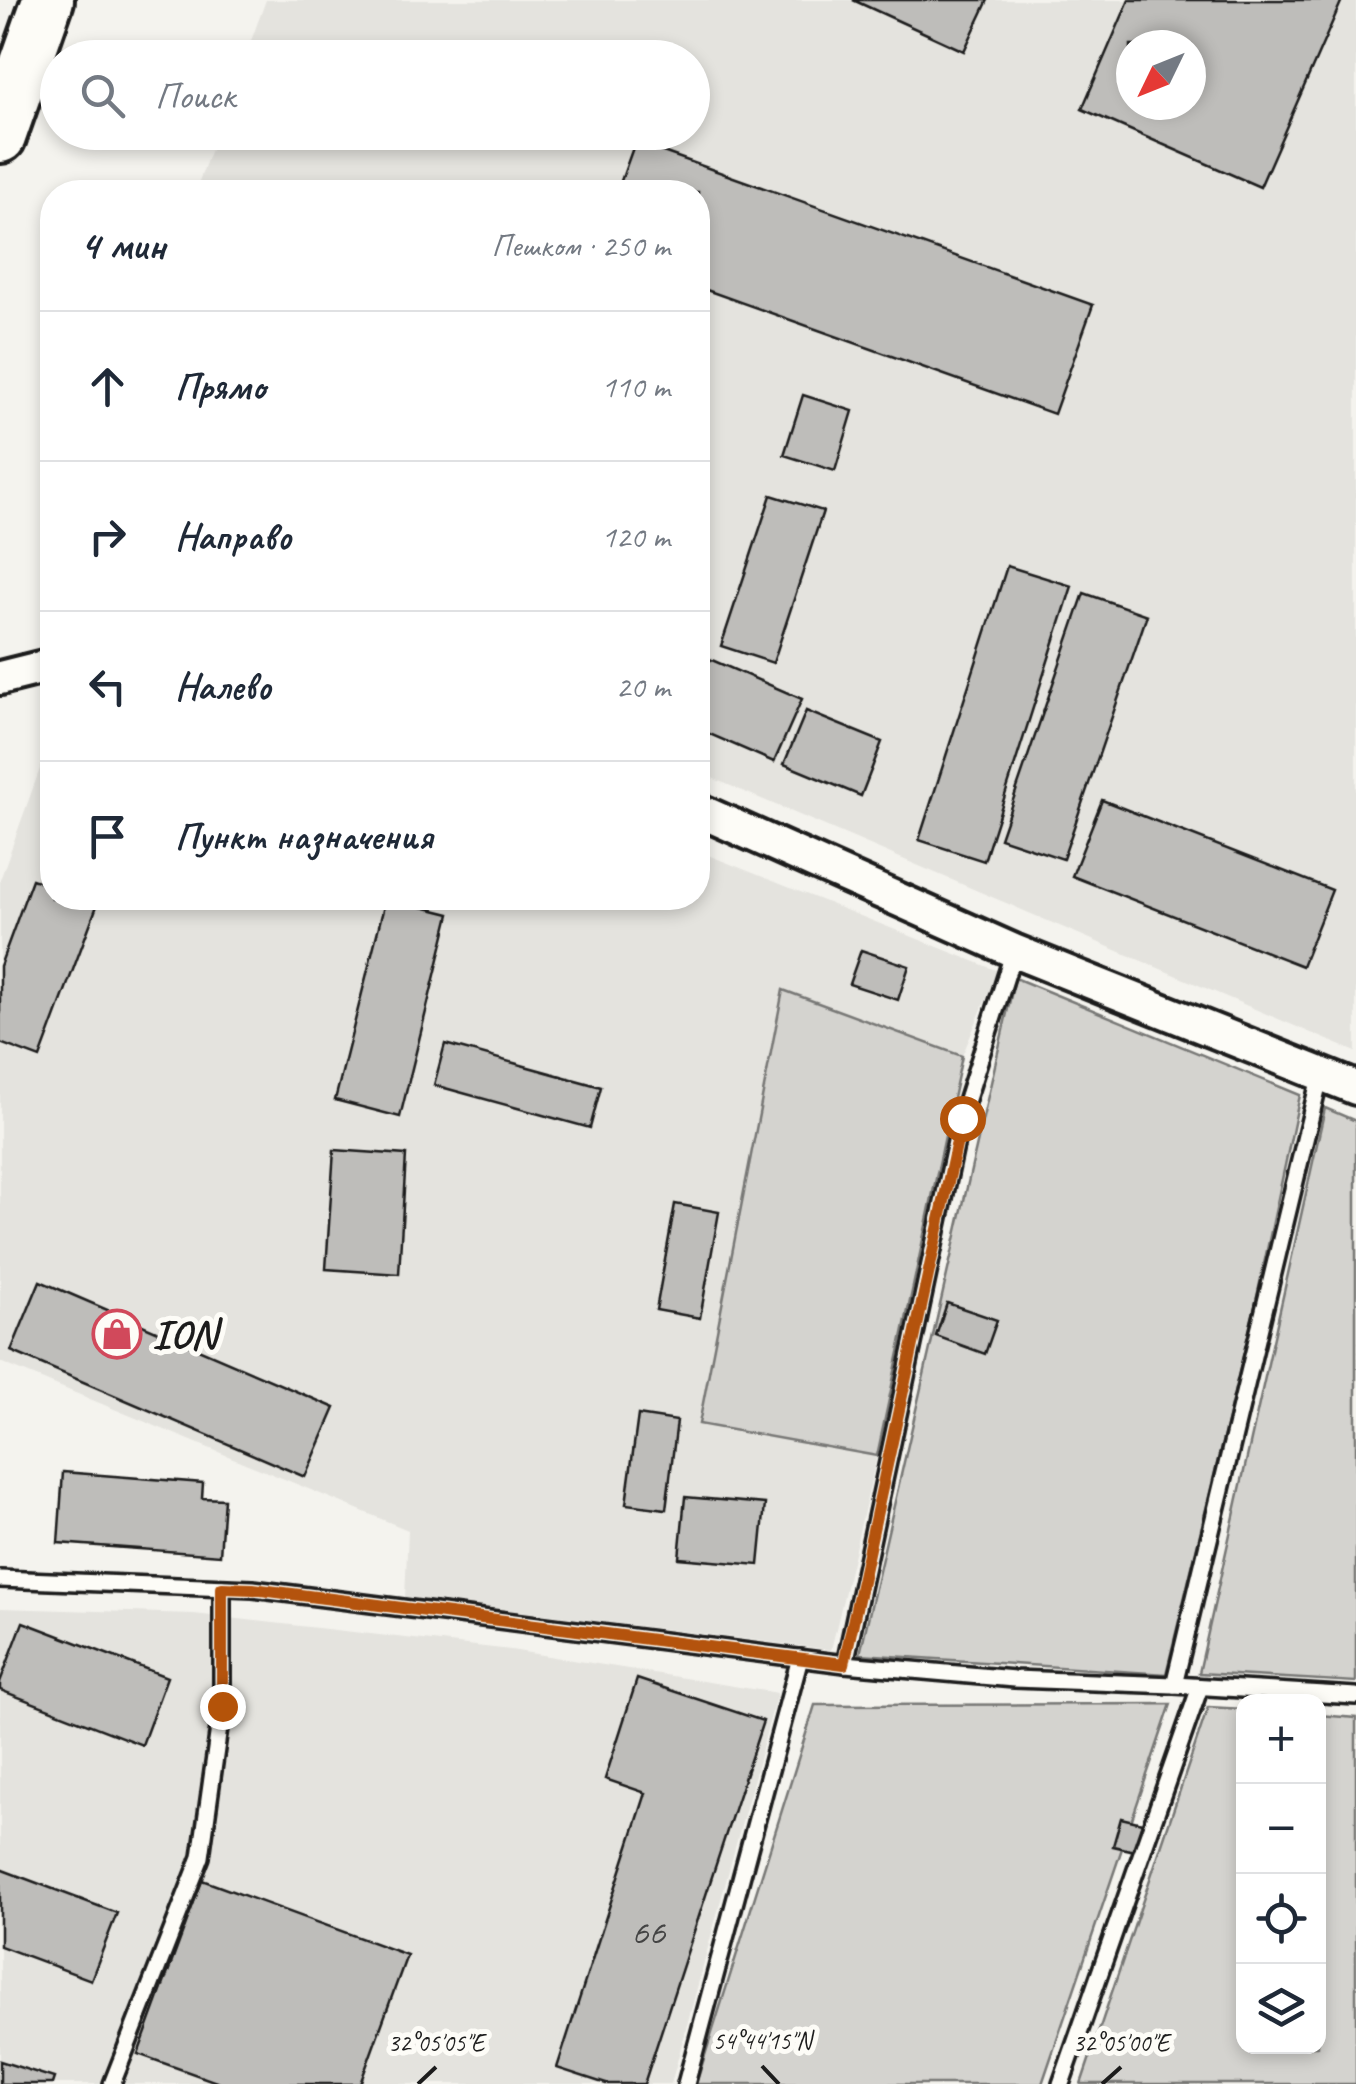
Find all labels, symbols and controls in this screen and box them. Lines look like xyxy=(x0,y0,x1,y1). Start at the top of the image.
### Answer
north arrow xyxy=(1116,30,1206,120)
search box xyxy=(40,40,710,150)
icon: search xyxy=(75,68,130,123)
text: Поиск xyxy=(155,72,235,119)
text: 4 мин xyxy=(80,219,165,272)
text: Пешком · 250 m xyxy=(491,225,670,266)
icon: ahead xyxy=(80,359,135,414)
text: Прямо xyxy=(175,363,265,410)
text: 110 m xyxy=(601,366,670,407)
icon: right xyxy=(80,509,135,564)
text: Направо xyxy=(175,513,291,560)
text: 120 m xyxy=(601,516,670,557)
icon: left xyxy=(80,659,135,714)
text: Налево xyxy=(175,663,271,710)
text: 20 m xyxy=(616,666,670,707)
icon: arrive xyxy=(80,809,135,864)
text: Пункт назначения xyxy=(175,813,432,860)
route start xyxy=(940,1096,986,1142)
shop icon: ION xyxy=(91,1308,143,1360)
place label: ION xyxy=(152,1308,223,1361)
route end xyxy=(200,1684,246,1730)
map controls xyxy=(1236,1694,1326,2054)
button: + xyxy=(1236,1694,1326,1784)
button: − xyxy=(1236,1784,1326,1874)
button: locate xyxy=(1236,1874,1326,1964)
house number: 66 xyxy=(631,1908,667,1955)
button: layers xyxy=(1236,1964,1326,2054)
text: 54°44'15"N xyxy=(713,2025,815,2057)
text: 32°05'05"E xyxy=(388,2027,487,2059)
text: 32°05'00"E xyxy=(1073,2027,1172,2059)

